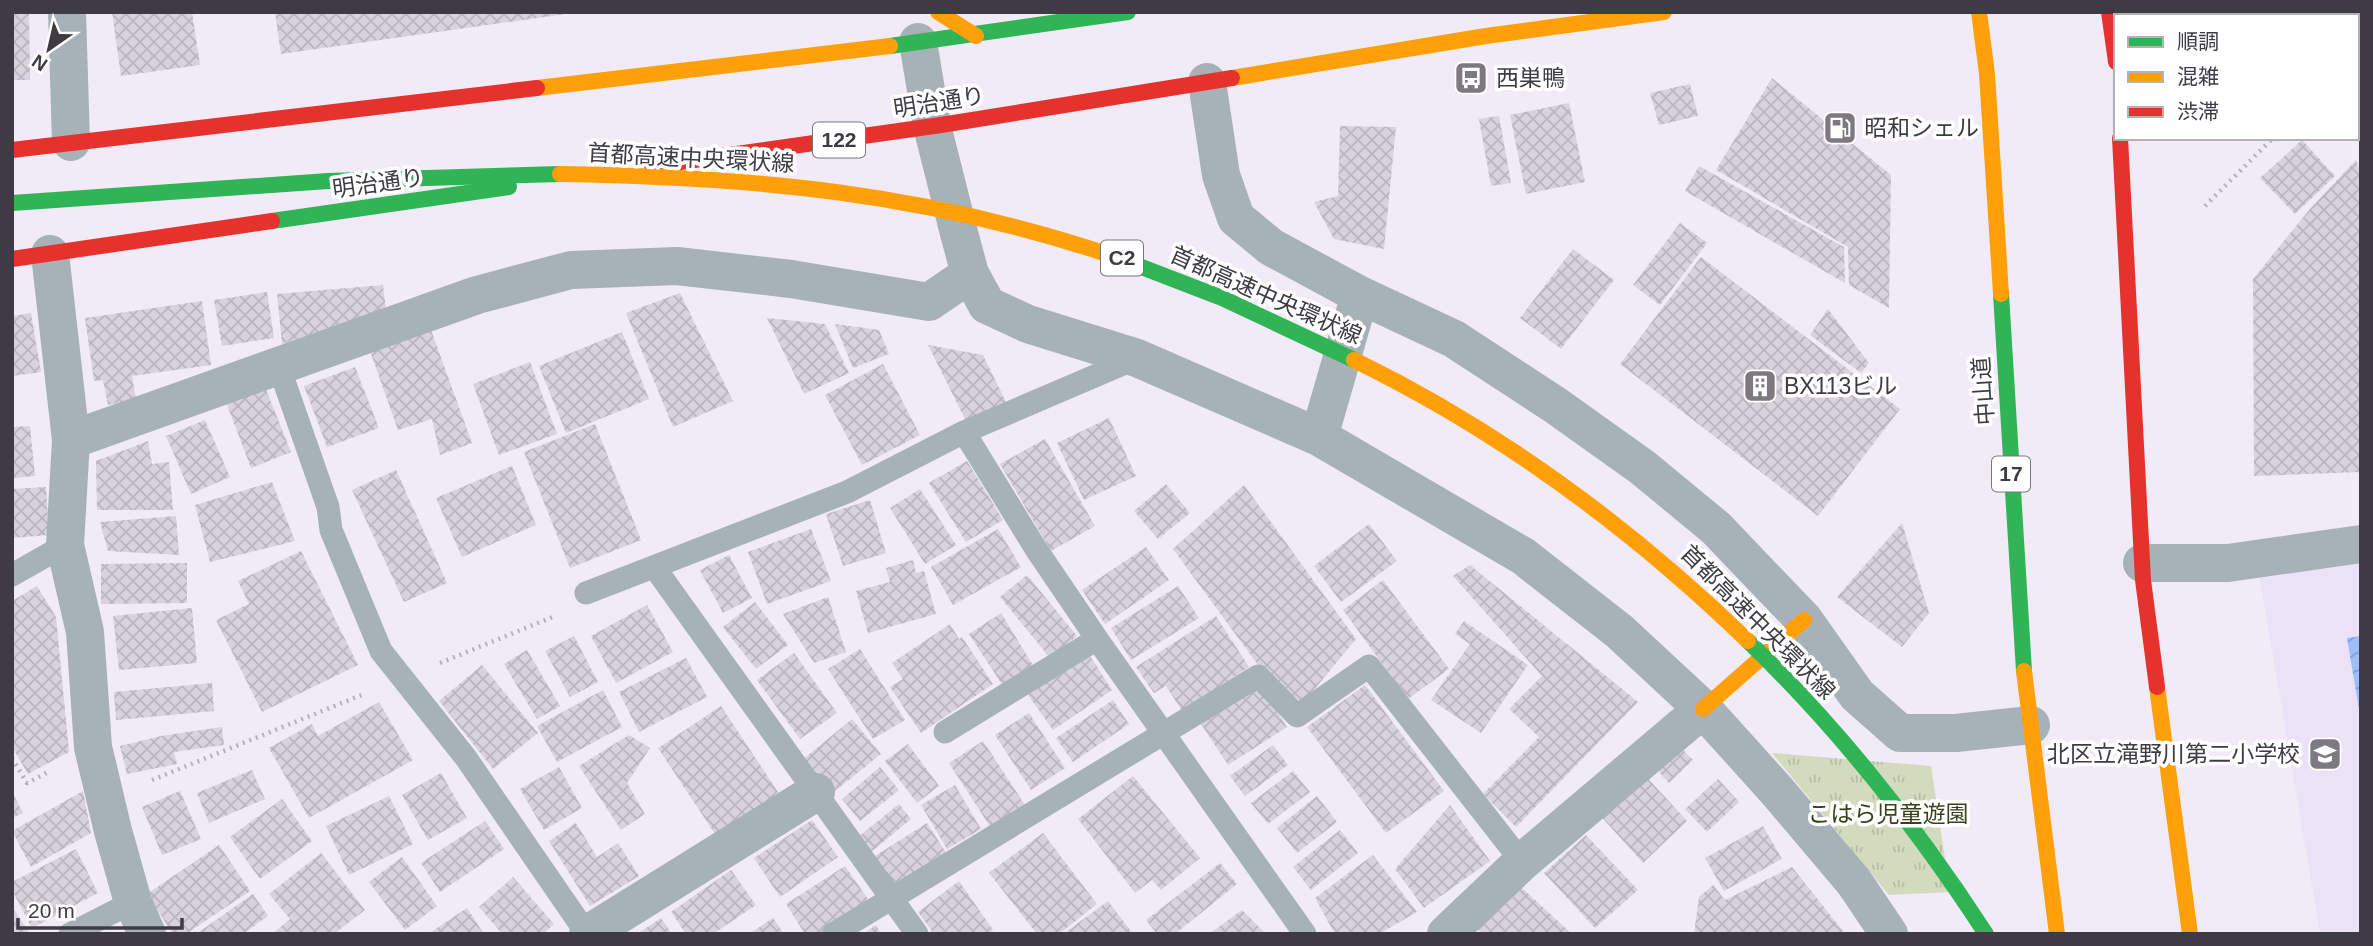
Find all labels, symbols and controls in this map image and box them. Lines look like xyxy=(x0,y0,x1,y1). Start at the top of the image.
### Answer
north arrow xyxy=(14,14,84,84)
legend xyxy=(2114,14,2359,140)
text: 順調 xyxy=(2177,30,2219,53)
text: N xyxy=(28,50,51,75)
bus stop icon: 西巣鴨 xyxy=(1452,59,1490,97)
place label: 西巣鴨 xyxy=(1496,65,1565,91)
text: 混雑 xyxy=(2177,65,2219,88)
street label: 明治通り xyxy=(892,82,986,122)
text: 渋滞 xyxy=(2177,100,2219,123)
fuel station icon: 昭和シェル xyxy=(1821,109,1859,147)
place label: 昭和シェル xyxy=(1864,115,1979,141)
road number: 122 xyxy=(813,122,865,158)
street label: 首都高速中央環状線 xyxy=(587,140,795,176)
street label: 明治通り xyxy=(331,164,425,202)
road number: C2 xyxy=(1101,240,1143,276)
street label: 首都高速中央環状線 xyxy=(1166,241,1366,349)
street label: 中山道 xyxy=(1968,356,1998,426)
building icon: BX113ビル xyxy=(1741,367,1779,405)
place label: BX113ビル xyxy=(1784,373,1897,399)
road number: 17 xyxy=(1992,456,2030,491)
street label: 首都高速中央環状線 xyxy=(1676,540,1840,704)
school or university icon: 北区立滝野川第二小学校 xyxy=(2306,735,2344,773)
place label: 北区立滝野川第二小学校 xyxy=(2047,741,2300,767)
park label: こはら児童遊園 xyxy=(1808,801,1969,827)
scale bar xyxy=(18,886,182,930)
text: 20 m xyxy=(28,899,75,922)

